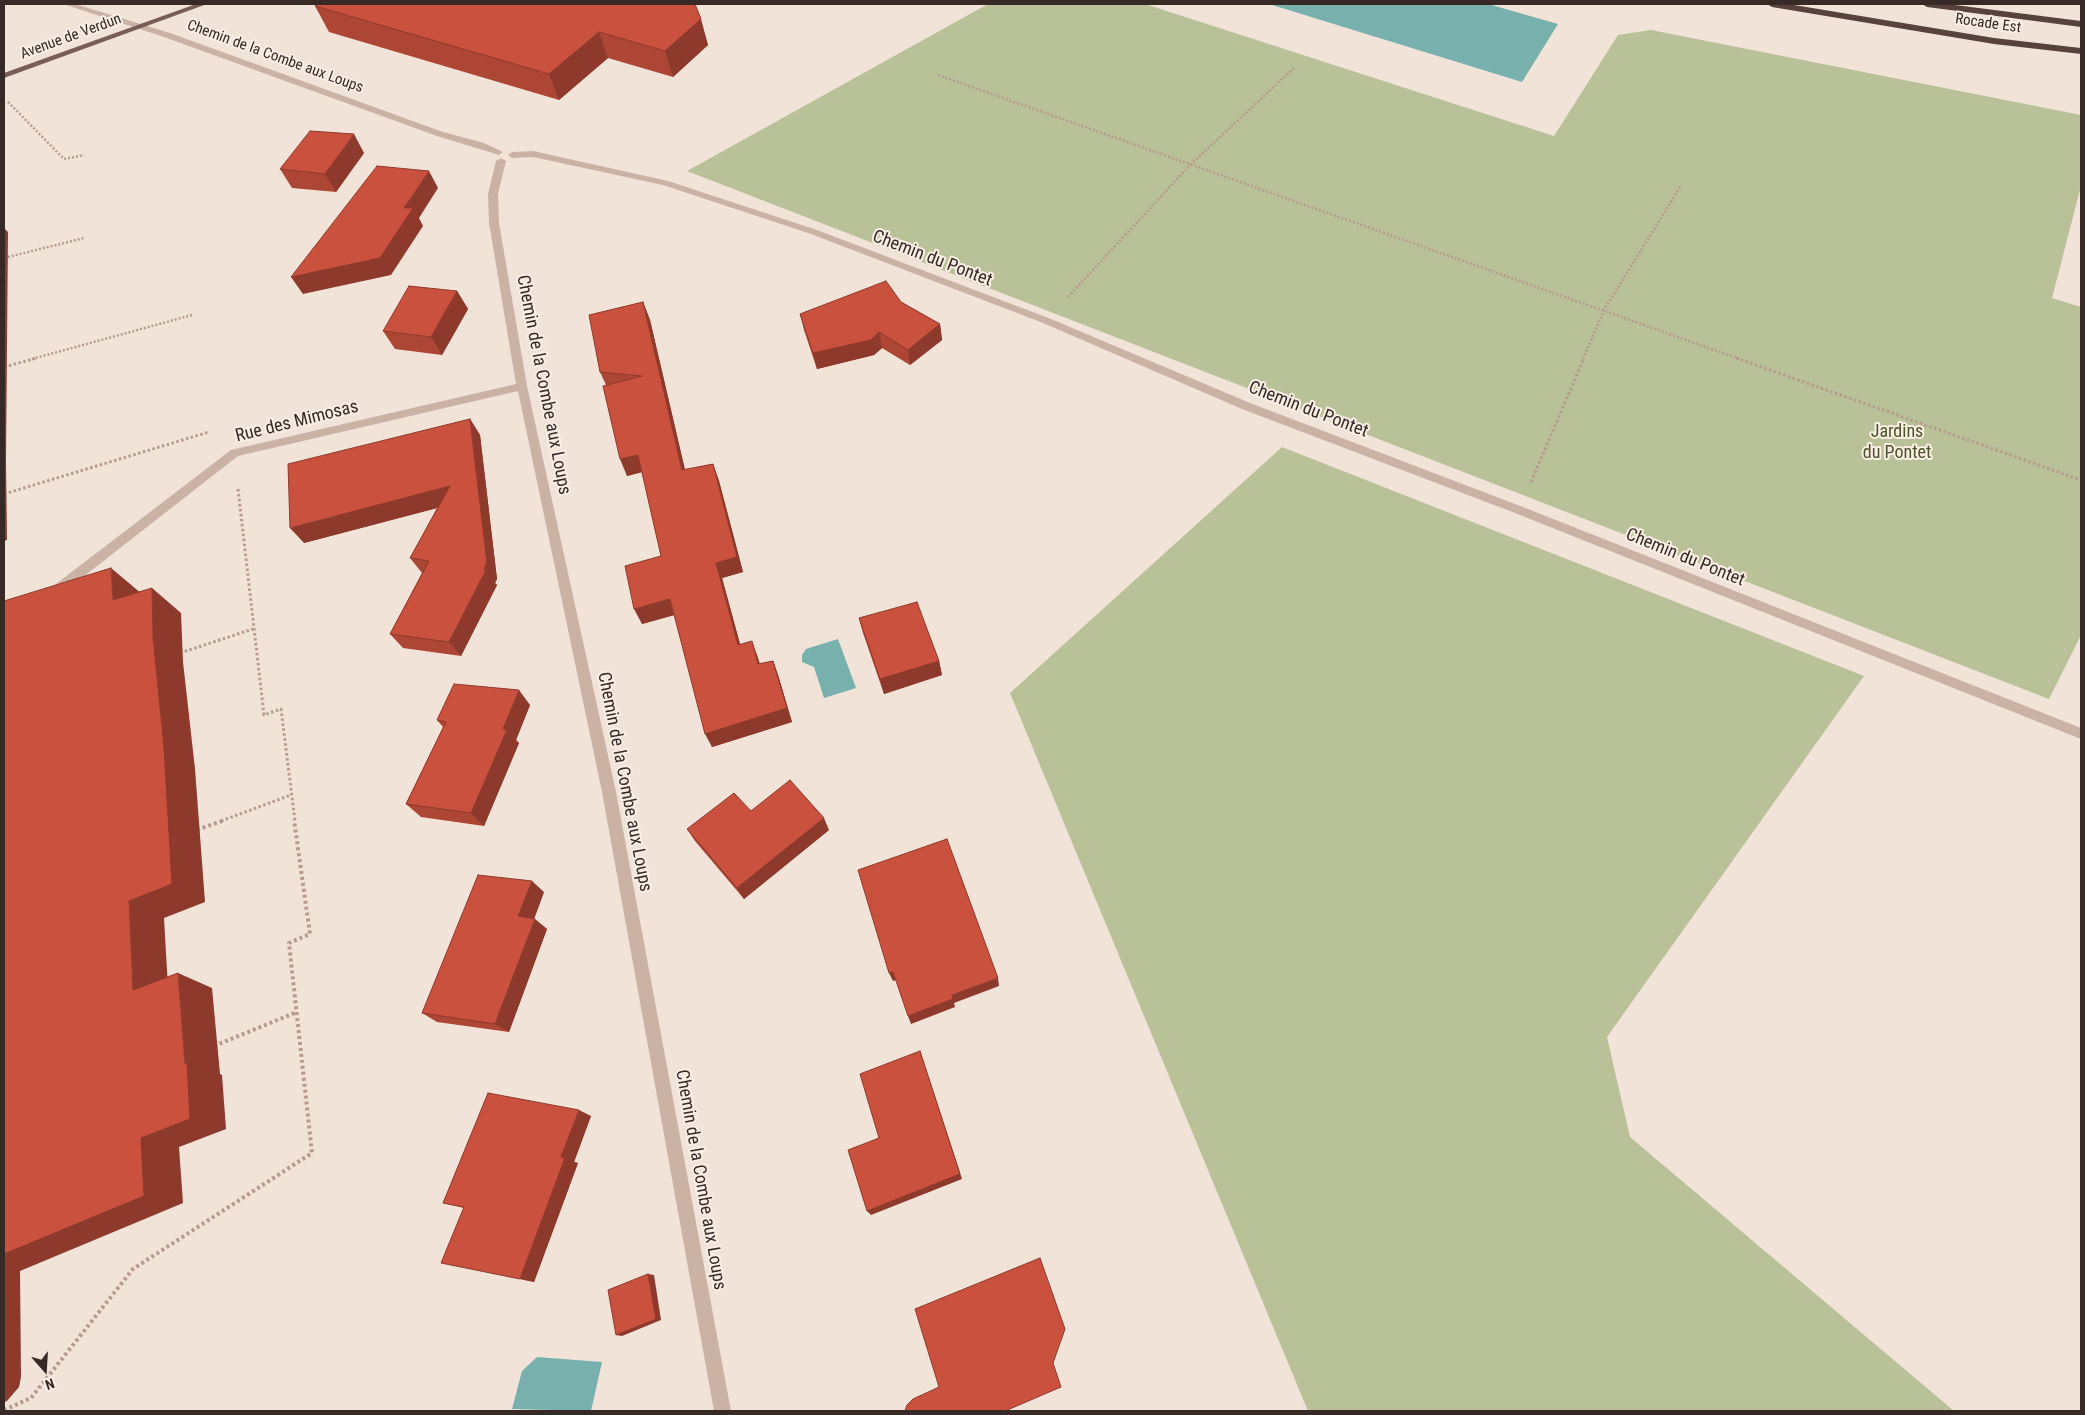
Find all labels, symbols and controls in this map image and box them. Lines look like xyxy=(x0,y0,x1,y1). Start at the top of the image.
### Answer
street label: Avenue de Verdun xyxy=(18,10,124,64)
street label: Rocade Est xyxy=(1954,10,2022,38)
street label: Chemin de la Combe aux Loups xyxy=(185,17,365,97)
street label: Chemin du Pontet xyxy=(869,226,995,292)
street label: Chemin de la Combe aux Loups xyxy=(511,273,575,497)
street label: Chemin du Pontet xyxy=(1245,377,1371,443)
street label: Rue des Mimosas xyxy=(233,396,361,448)
park label: Jardins du Pontet xyxy=(1863,421,1931,464)
street label: Chemin du Pontet xyxy=(1622,524,1748,592)
street label: Chemin de la Combe aux Loups xyxy=(592,670,656,894)
street label: Chemin de la Combe aux Loups xyxy=(670,1068,730,1292)
north arrow xyxy=(20,1345,70,1395)
text: N xyxy=(43,1375,57,1393)

